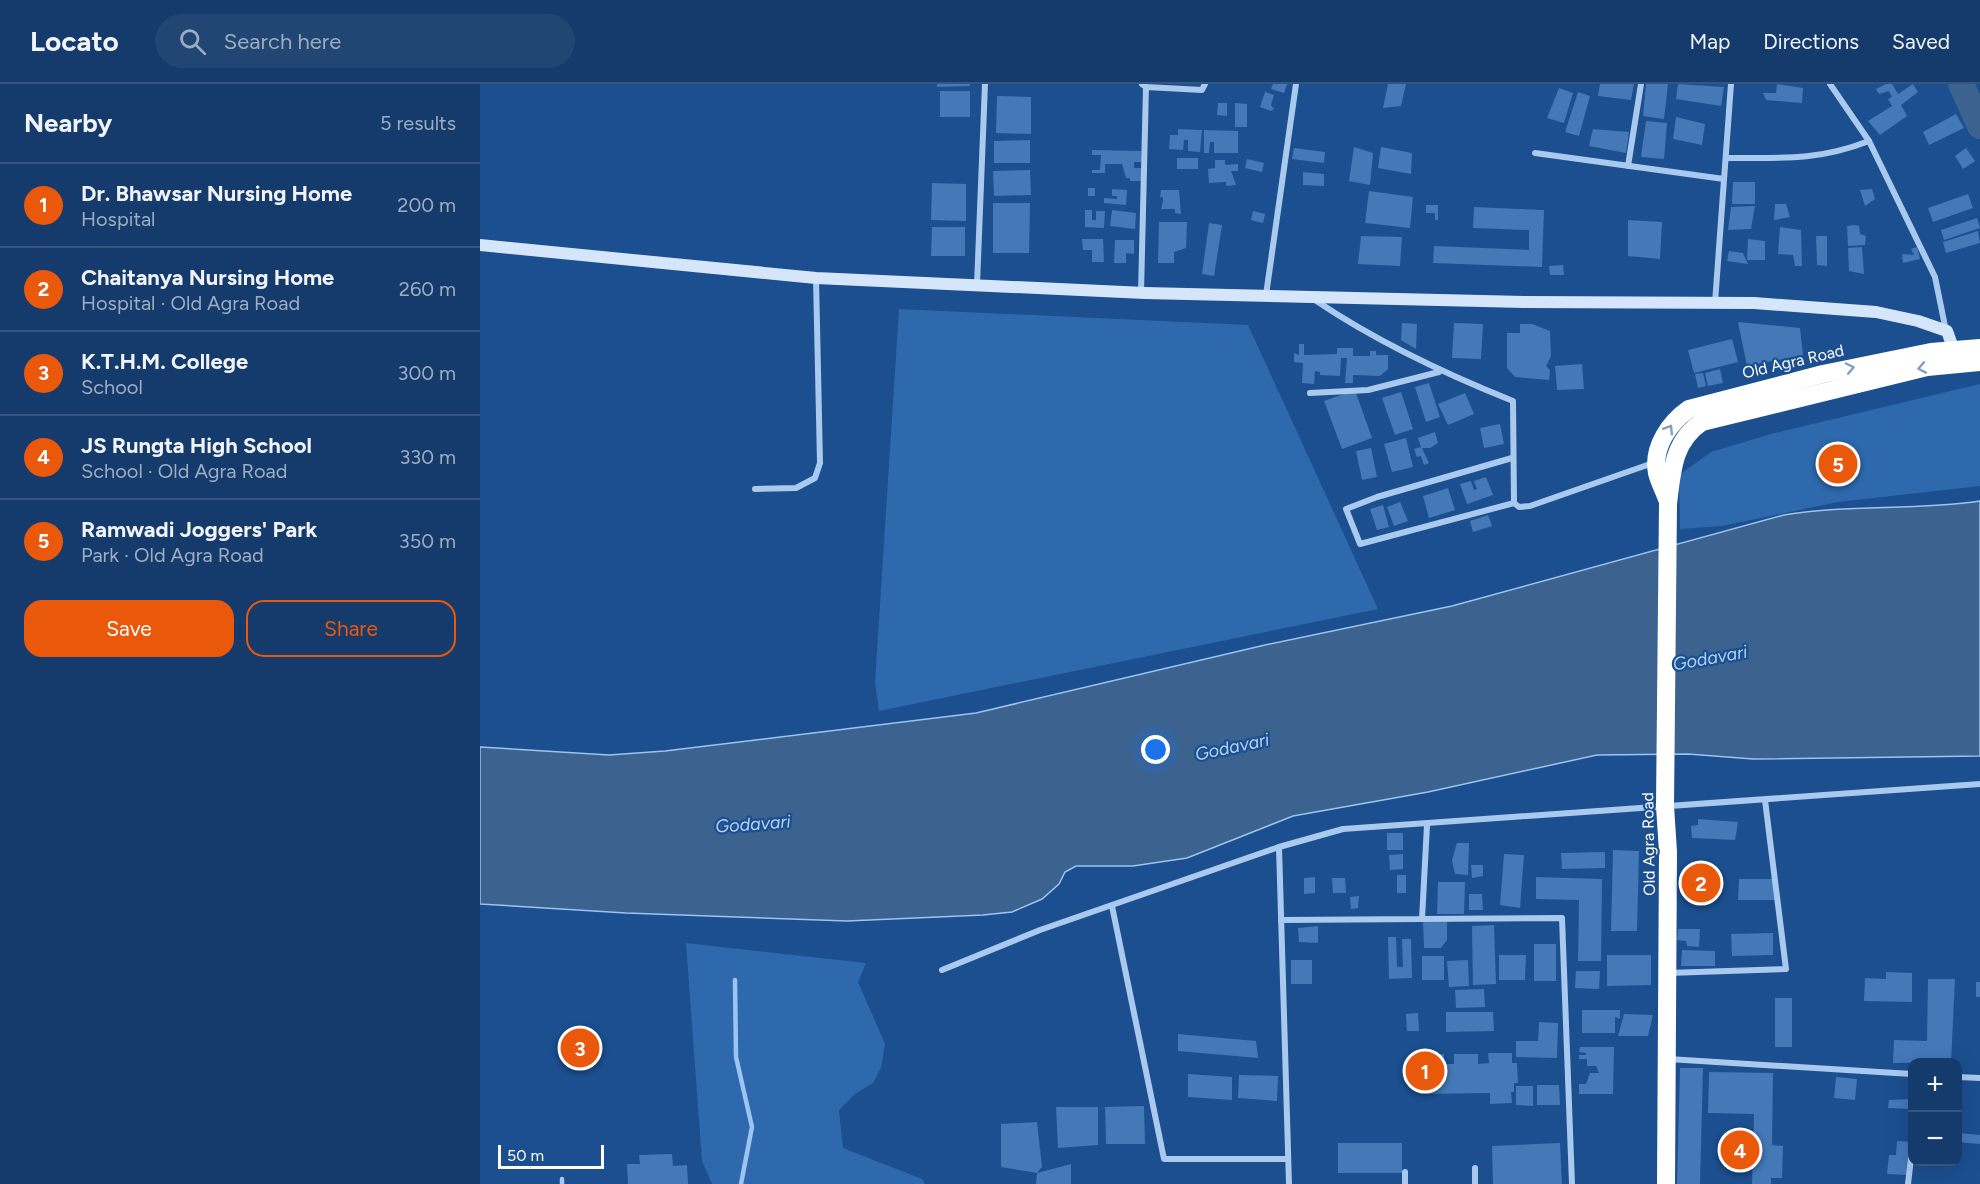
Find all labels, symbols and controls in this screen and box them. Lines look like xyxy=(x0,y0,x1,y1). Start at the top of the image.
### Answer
search box xyxy=(155,14,575,68)
text: Locato xyxy=(30,24,119,58)
icon: search xyxy=(176,25,209,58)
text: Search here xyxy=(224,28,341,55)
text: Map xyxy=(1689,29,1730,54)
text: Directions xyxy=(1763,29,1859,54)
text: Saved xyxy=(1892,29,1950,54)
text: Nearby xyxy=(24,107,112,139)
text: 5 results xyxy=(380,111,456,135)
text: Dr. Bhawsar Nursing Home xyxy=(81,180,352,207)
text: 1 xyxy=(39,193,48,217)
text: 200 m xyxy=(397,193,456,217)
text: Hospital xyxy=(81,207,156,231)
text: Chaitanya Nursing Home xyxy=(81,264,334,291)
text: 2 xyxy=(38,277,49,301)
text: 260 m xyxy=(399,277,456,301)
text: Hospital · Old Agra Road xyxy=(81,291,300,315)
street label: Old Agra Road xyxy=(1740,341,1846,382)
text: K.T.H.M. College xyxy=(81,348,248,375)
text: 3 xyxy=(38,361,49,385)
text: 300 m xyxy=(398,361,456,385)
one-way arrow xyxy=(1917,361,1927,374)
one-way arrow xyxy=(1844,362,1854,375)
text: School xyxy=(81,375,143,399)
one-way arrow xyxy=(1661,425,1673,435)
text: JS Rungta High School xyxy=(81,432,312,459)
pin: 5 xyxy=(1818,442,1858,487)
text: 4 xyxy=(37,445,50,469)
text: 330 m xyxy=(399,445,456,469)
text: School · Old Agra Road xyxy=(81,459,288,483)
text: Ramwadi Joggers' Park xyxy=(81,516,317,543)
text: 5 xyxy=(38,529,49,553)
text: 350 m xyxy=(399,529,456,553)
text: Park · Old Agra Road xyxy=(81,543,264,567)
button: Save xyxy=(24,600,234,657)
button: Share xyxy=(246,600,456,657)
water label: Godavari xyxy=(1671,640,1750,675)
water label: Godavari xyxy=(1193,728,1272,766)
your location xyxy=(1141,735,1170,764)
street label: Old Agra Road xyxy=(1638,792,1659,896)
water label: Godavari xyxy=(715,810,792,838)
pin: 2 xyxy=(1682,860,1720,906)
pin: 3 xyxy=(560,1026,600,1070)
pin: 1 xyxy=(1406,1048,1444,1094)
map controls xyxy=(1908,1058,1962,1166)
button: + xyxy=(1908,1058,1962,1112)
button: − xyxy=(1908,1112,1962,1166)
pin: 4 xyxy=(1720,1128,1760,1172)
scale bar xyxy=(498,1142,604,1170)
text: 50 m xyxy=(507,1146,544,1165)

